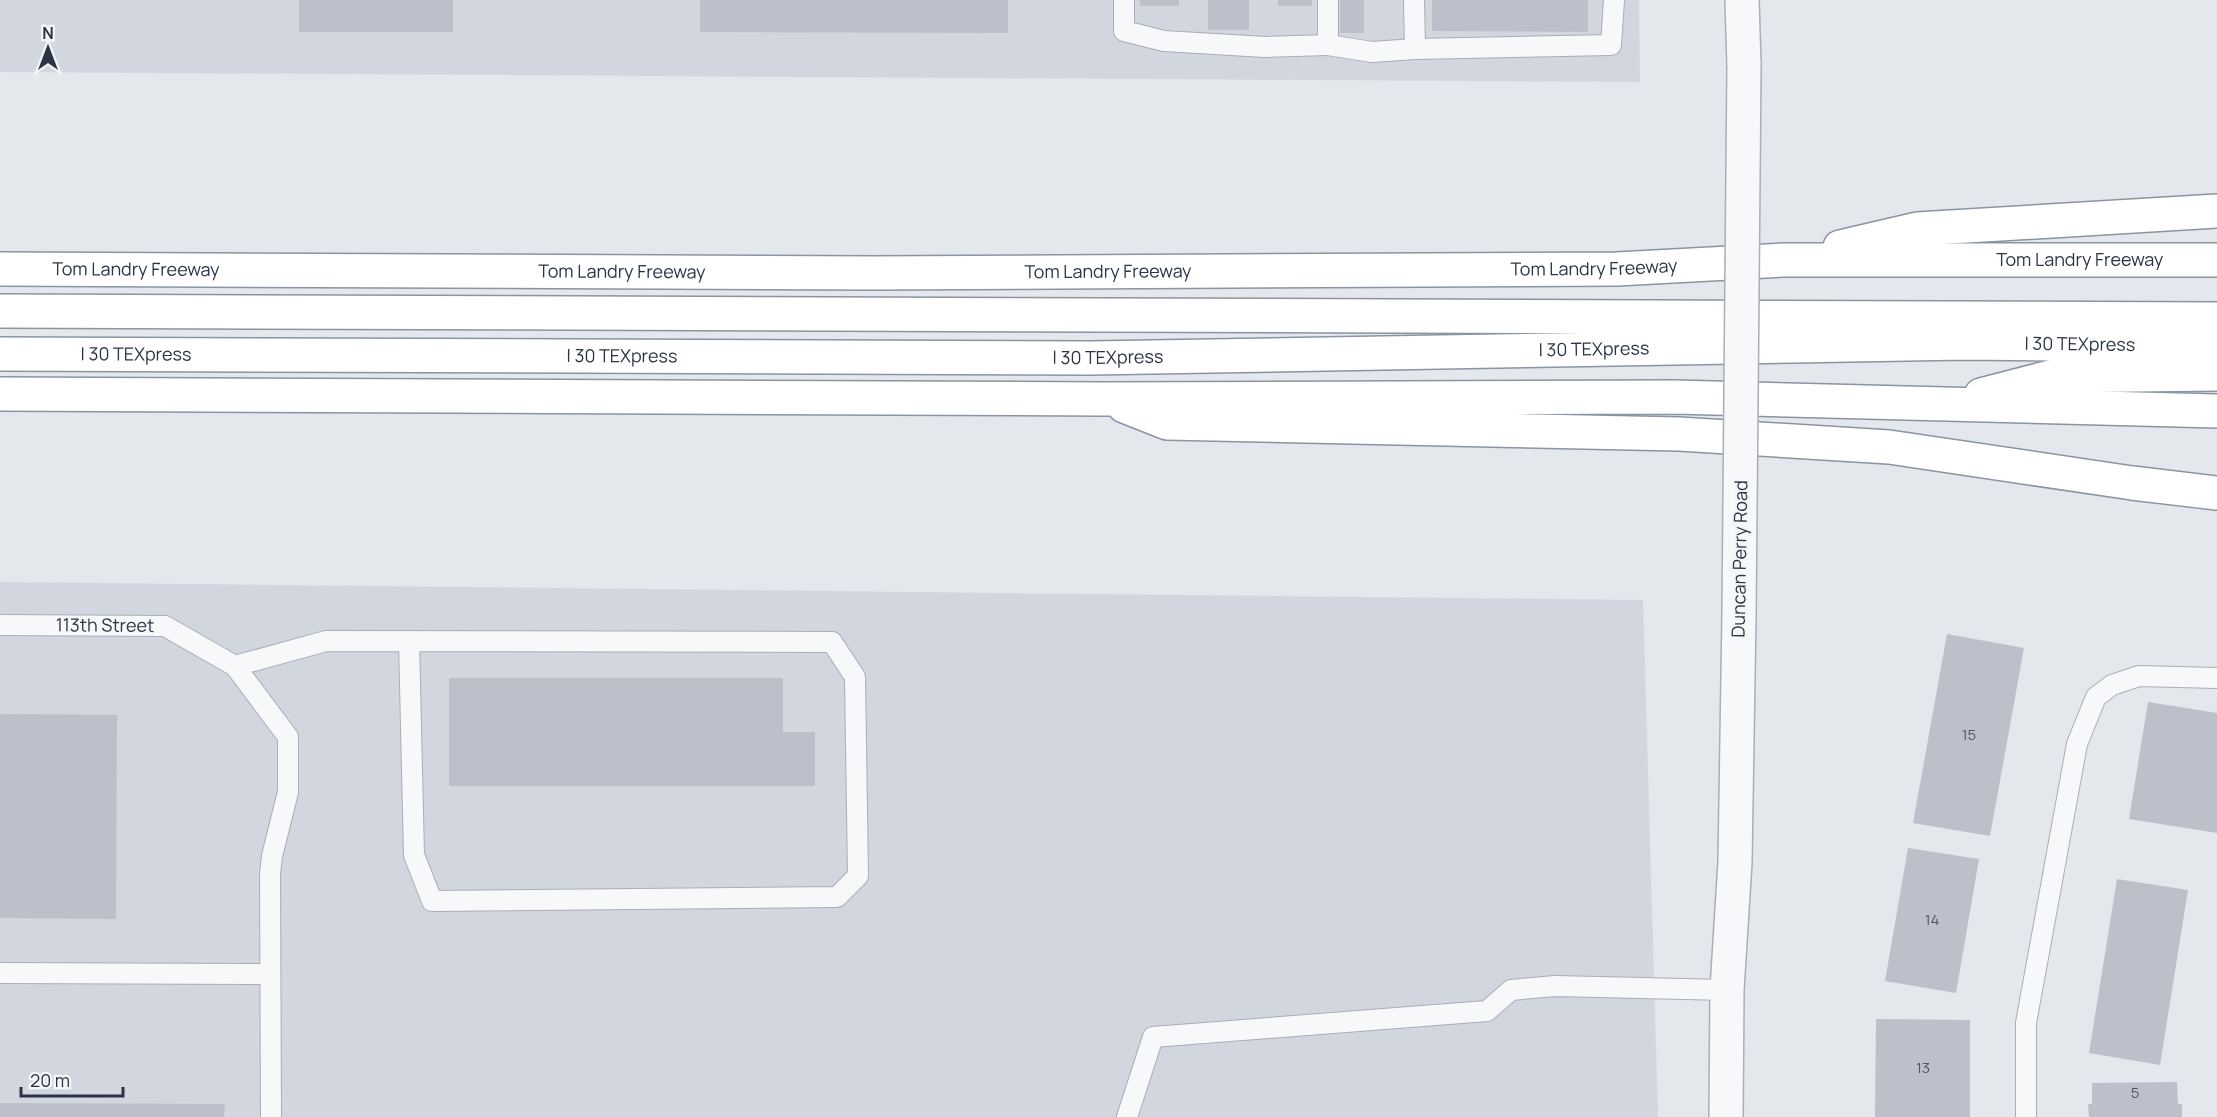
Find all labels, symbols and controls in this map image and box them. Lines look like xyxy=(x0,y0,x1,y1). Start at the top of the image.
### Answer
north arrow xyxy=(18,18,78,78)
text: N xyxy=(42,22,54,44)
street label: Tom Landry Freeway xyxy=(1996,247,2164,271)
street label: Tom Landry Freeway xyxy=(1510,253,1679,281)
street label: Tom Landry Freeway xyxy=(52,256,220,281)
street label: Tom Landry Freeway xyxy=(538,258,706,283)
street label: Tom Landry Freeway xyxy=(1024,258,1192,283)
street label: I 30 TEXpress xyxy=(2024,331,2135,356)
street label: I 30 TEXpress xyxy=(1538,335,1649,361)
street label: I 30 TEXpress xyxy=(81,341,191,366)
street label: I 30 TEXpress xyxy=(567,343,677,367)
street label: I 30 TEXpress xyxy=(1053,344,1164,369)
street label: Duncan Perry Road xyxy=(1726,480,1752,638)
street label: 113th Street xyxy=(56,612,154,637)
house number: 15 xyxy=(1962,724,1976,745)
house number: 14 xyxy=(1925,909,1939,930)
house number: 13 xyxy=(1916,1057,1930,1078)
scale bar xyxy=(21,1060,123,1098)
text: 20 m xyxy=(30,1068,70,1092)
house number: 5 xyxy=(2131,1082,2139,1103)

